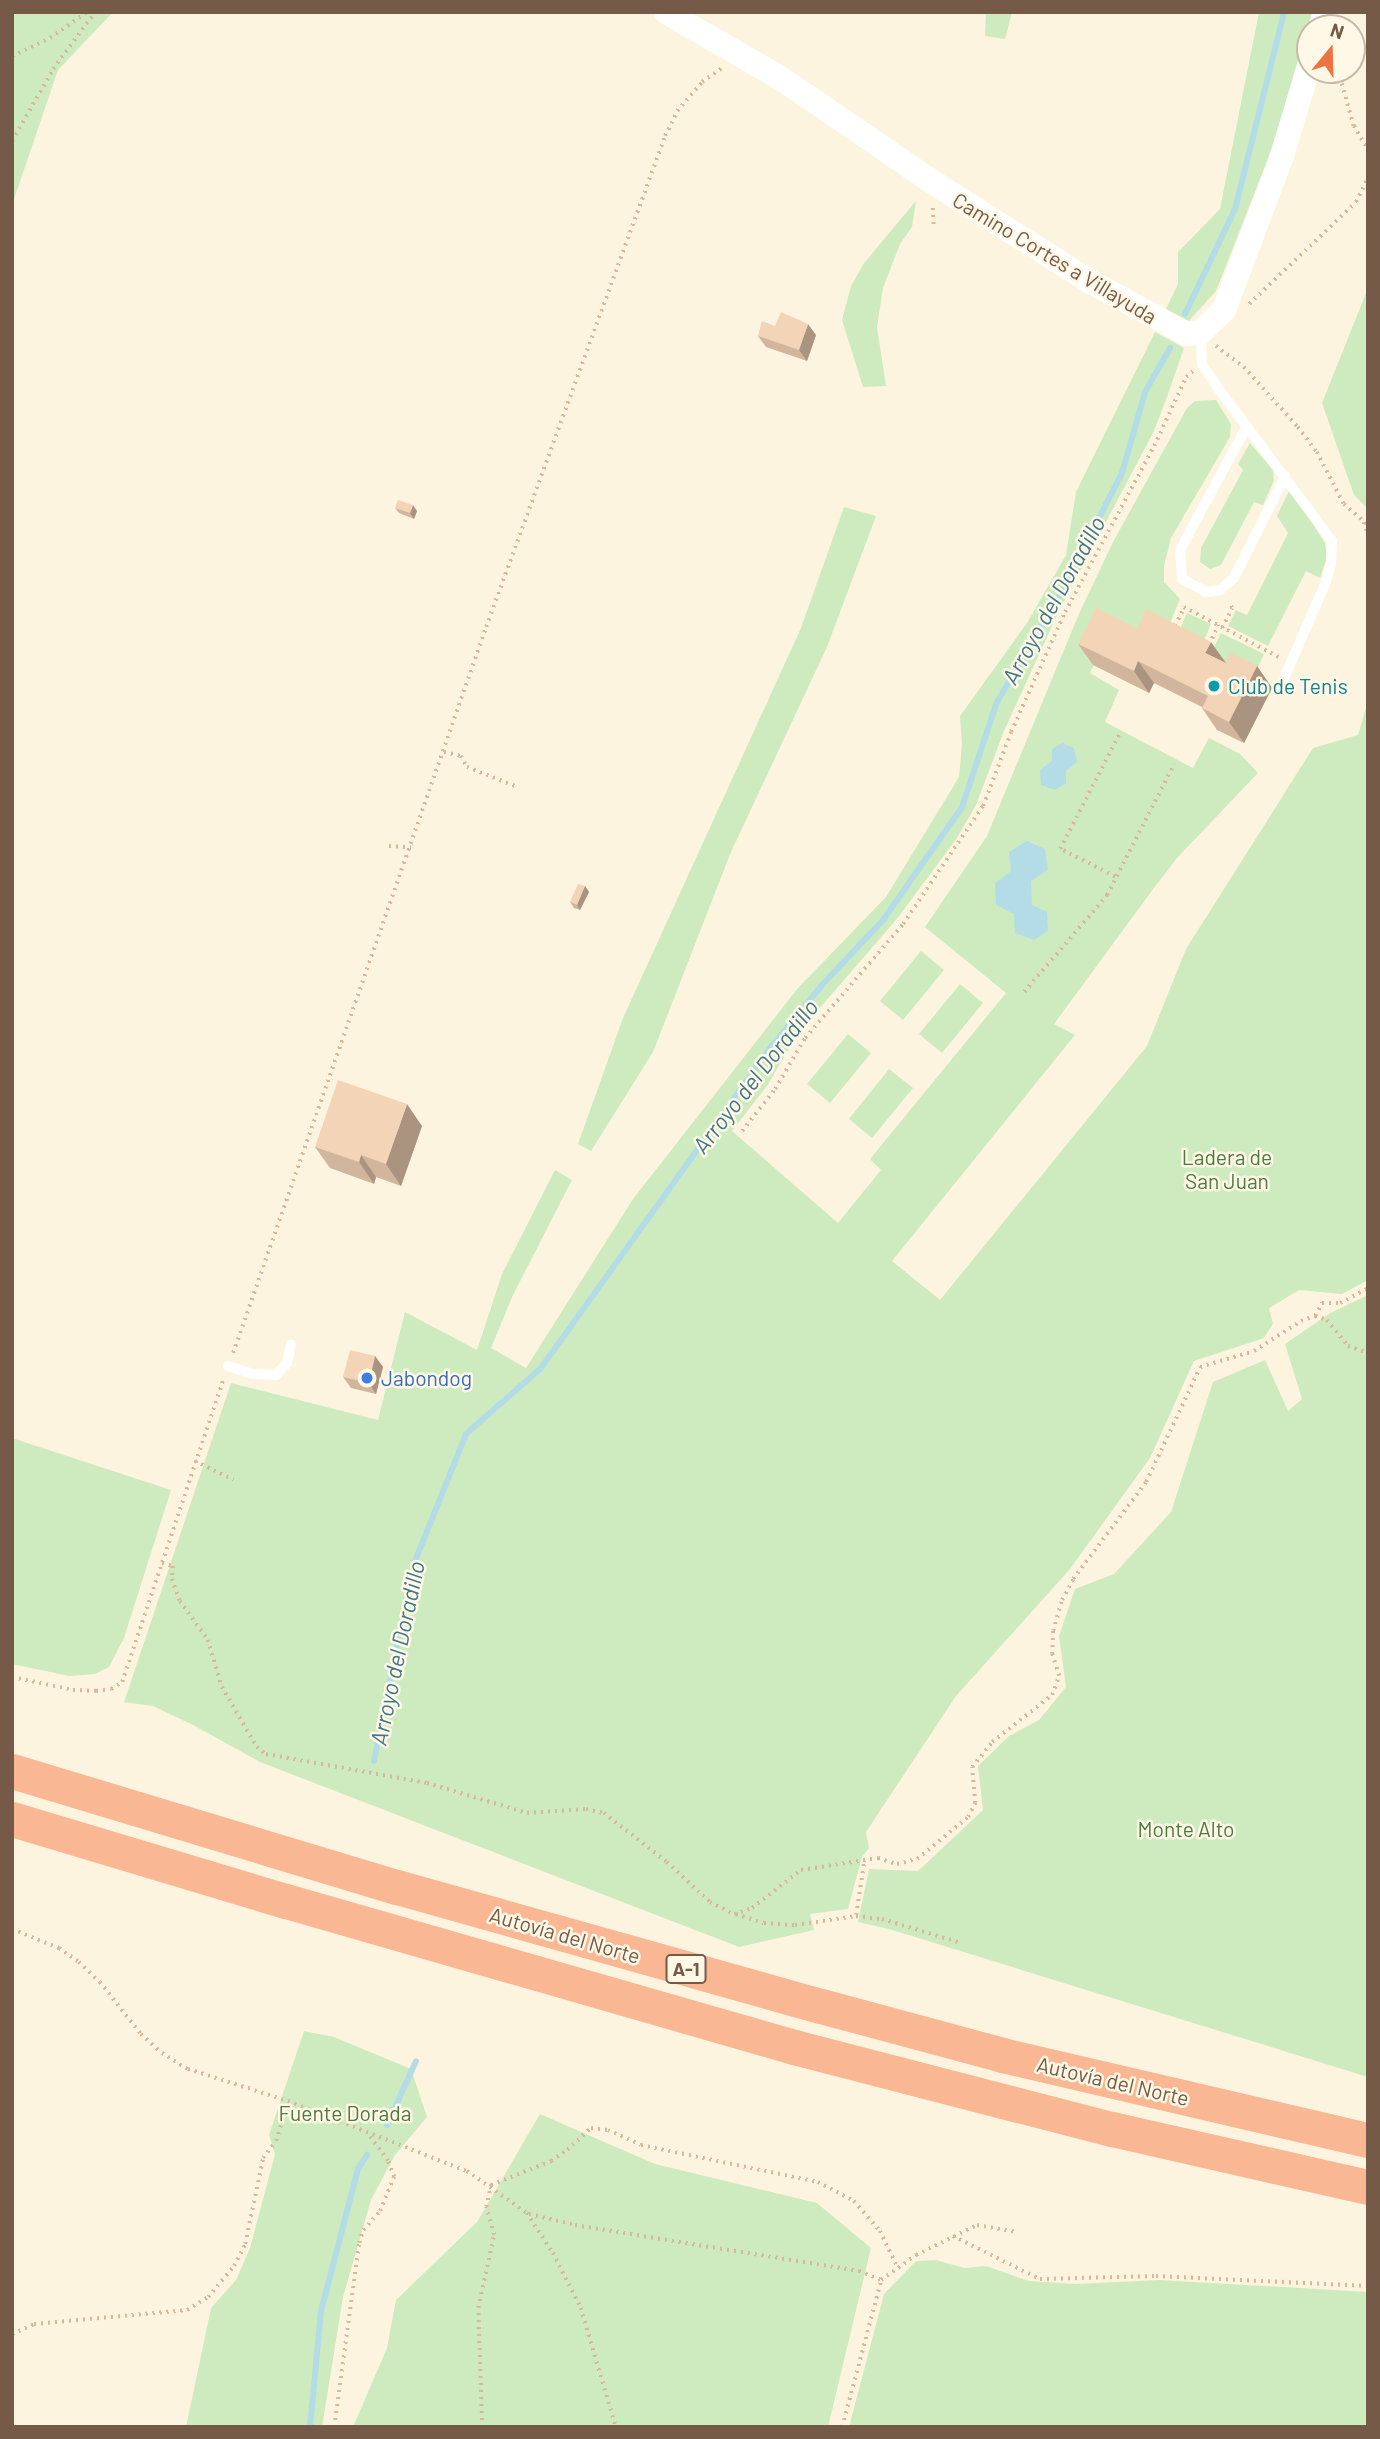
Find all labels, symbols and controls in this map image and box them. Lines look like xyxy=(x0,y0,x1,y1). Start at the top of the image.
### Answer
north arrow xyxy=(1296,14,1366,84)
text: N xyxy=(1328,18,1347,43)
street label: Camino Cortes a Villayuda xyxy=(948,187,1162,329)
water label: Arroyo del Doradillo xyxy=(995,511,1111,689)
place label: Club de Tenis xyxy=(1228,673,1348,699)
marker: Club de Tenis xyxy=(1206,678,1222,694)
water label: Arroyo del Doradillo xyxy=(686,994,824,1158)
park label: Ladera de San Juan xyxy=(1182,1144,1272,1194)
place label: Jabondog xyxy=(381,1365,472,1391)
marker: Jabondog xyxy=(359,1370,375,1386)
water label: Arroyo del Doradillo xyxy=(364,1558,430,1748)
park label: Monte Alto xyxy=(1138,1816,1234,1842)
street label: Autovía del Norte xyxy=(487,1901,643,1969)
road number: A-1 xyxy=(665,1954,707,1984)
street label: Autovía del Norte xyxy=(1034,2051,1192,2111)
park label: Fuente Dorada xyxy=(278,2100,412,2126)

